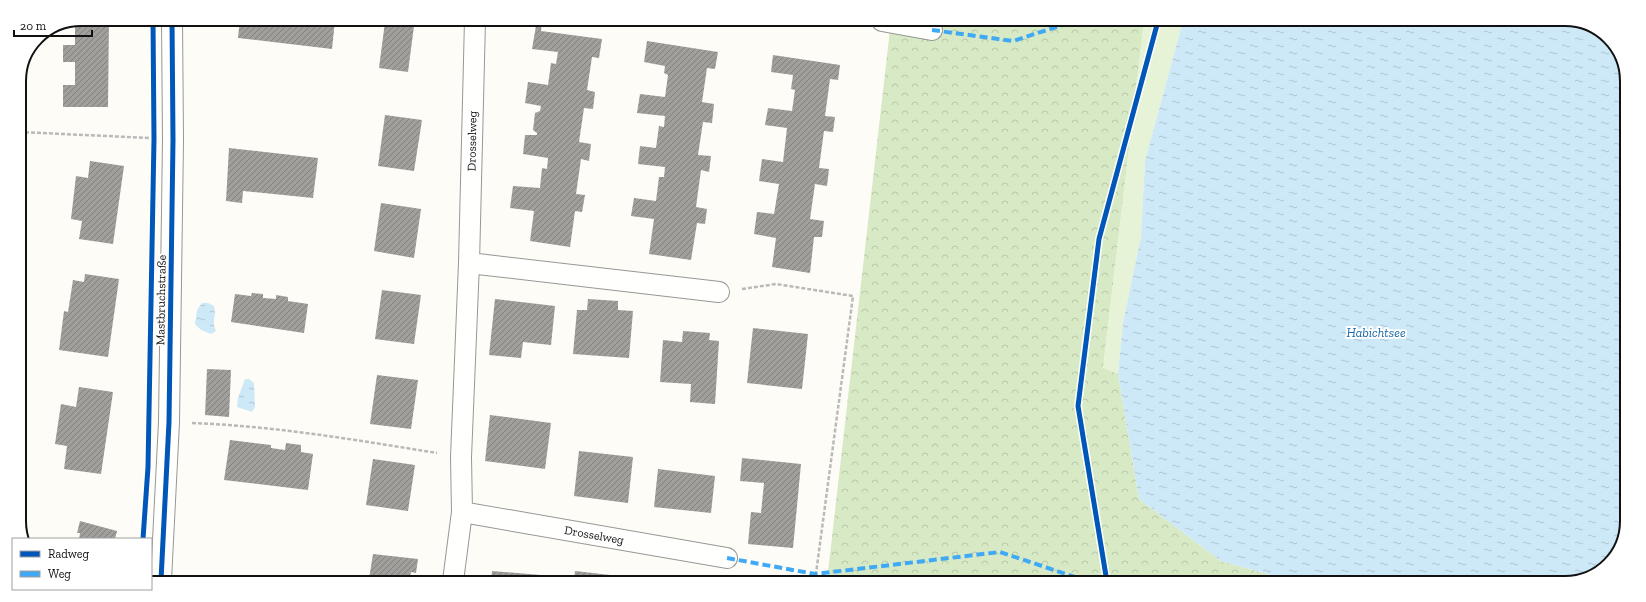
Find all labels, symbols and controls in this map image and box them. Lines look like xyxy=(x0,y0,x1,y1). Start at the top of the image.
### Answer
scale bar xyxy=(14,12,92,38)
text: 20 m xyxy=(20,19,47,33)
street label: Drosselweg xyxy=(464,110,480,171)
street label: Mastbruchstraße xyxy=(153,254,169,345)
water label: Habichtsee xyxy=(1346,325,1406,340)
street label: Drosselweg xyxy=(563,523,625,547)
legend xyxy=(12,538,152,590)
text: Radweg xyxy=(48,547,89,561)
text: Weg xyxy=(48,567,71,581)

